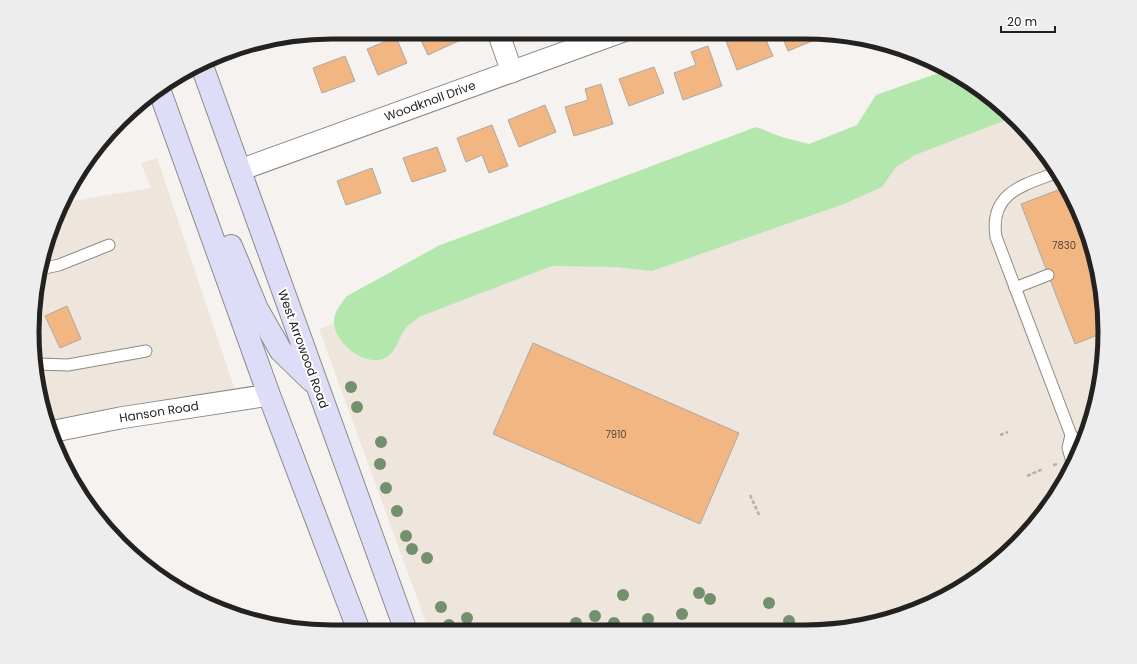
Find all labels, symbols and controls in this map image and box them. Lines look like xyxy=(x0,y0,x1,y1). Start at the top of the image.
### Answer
scale bar xyxy=(1001,8,1055,34)
text: 20 m xyxy=(1007,13,1037,30)
street label: Woodknoll Drive xyxy=(382,76,478,125)
house number: 7830 xyxy=(1052,238,1076,253)
street label: West Arrowood Road xyxy=(274,287,333,411)
street label: Hanson Road xyxy=(118,397,200,426)
house number: 7910 xyxy=(605,427,627,442)

